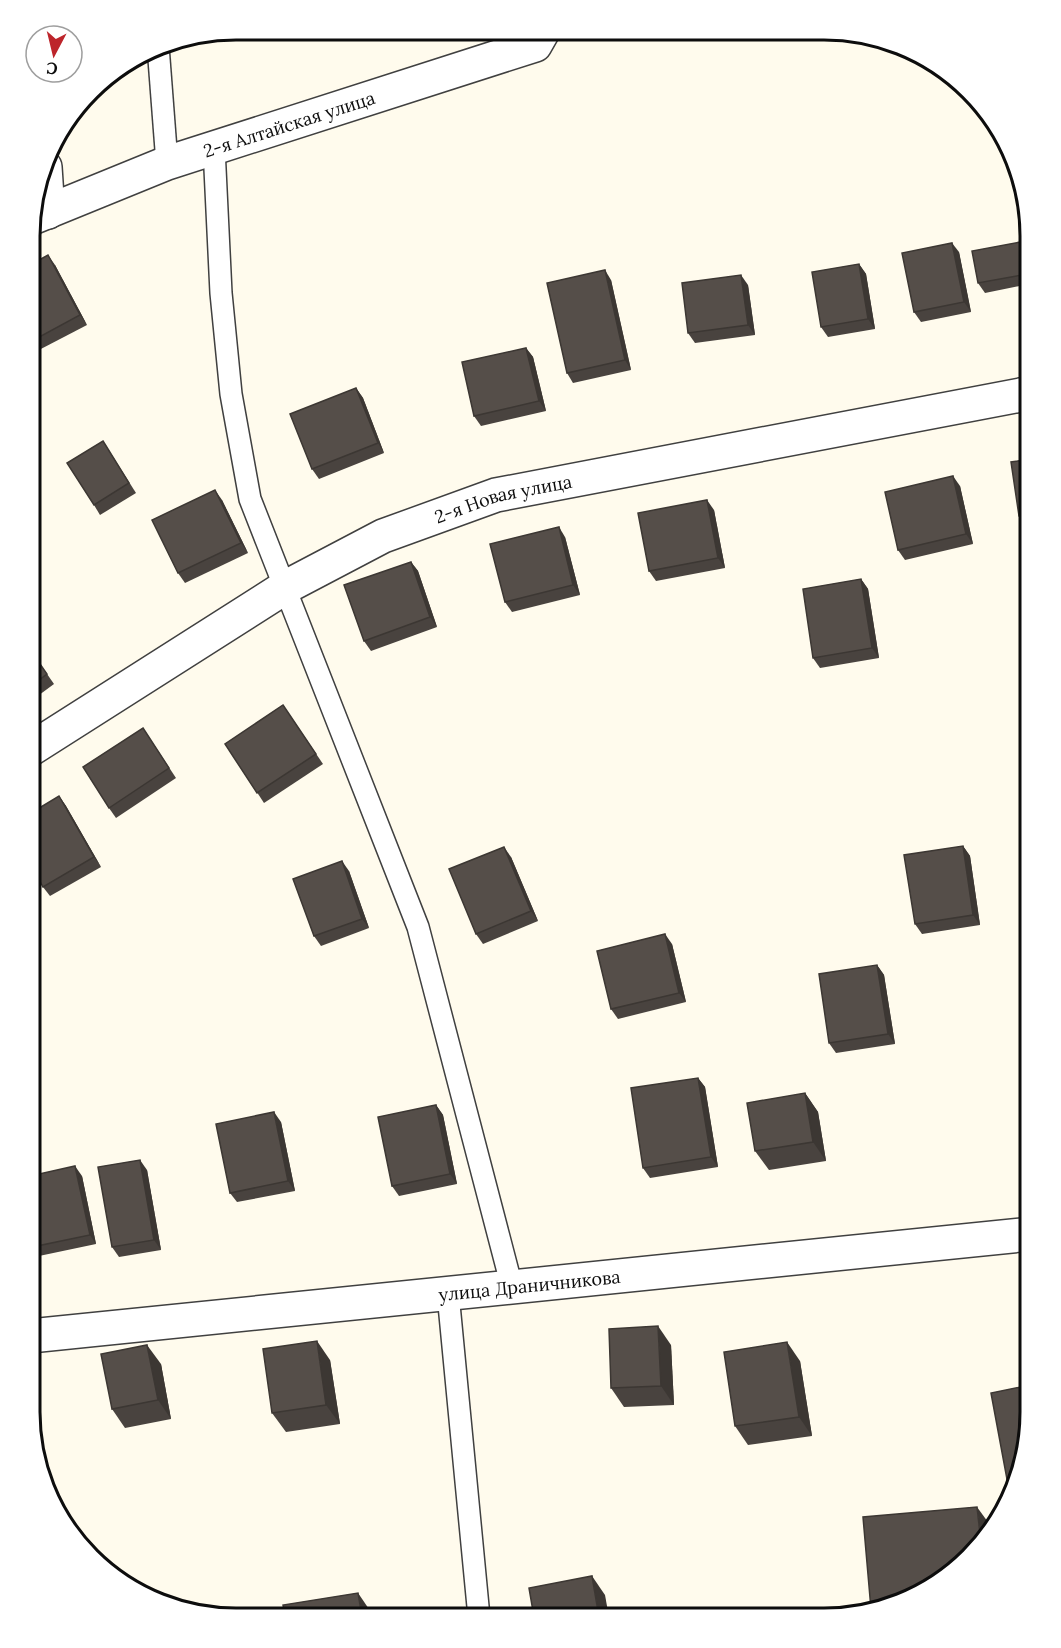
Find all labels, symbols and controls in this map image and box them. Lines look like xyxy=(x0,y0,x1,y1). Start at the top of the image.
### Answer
north arrow xyxy=(24,24,84,84)
text: С xyxy=(45,58,59,79)
street label: 2-я Алтайская улица xyxy=(200,86,378,162)
street label: 2-я Новая улица xyxy=(431,469,574,528)
street label: улица Драничникова xyxy=(437,1264,622,1306)

